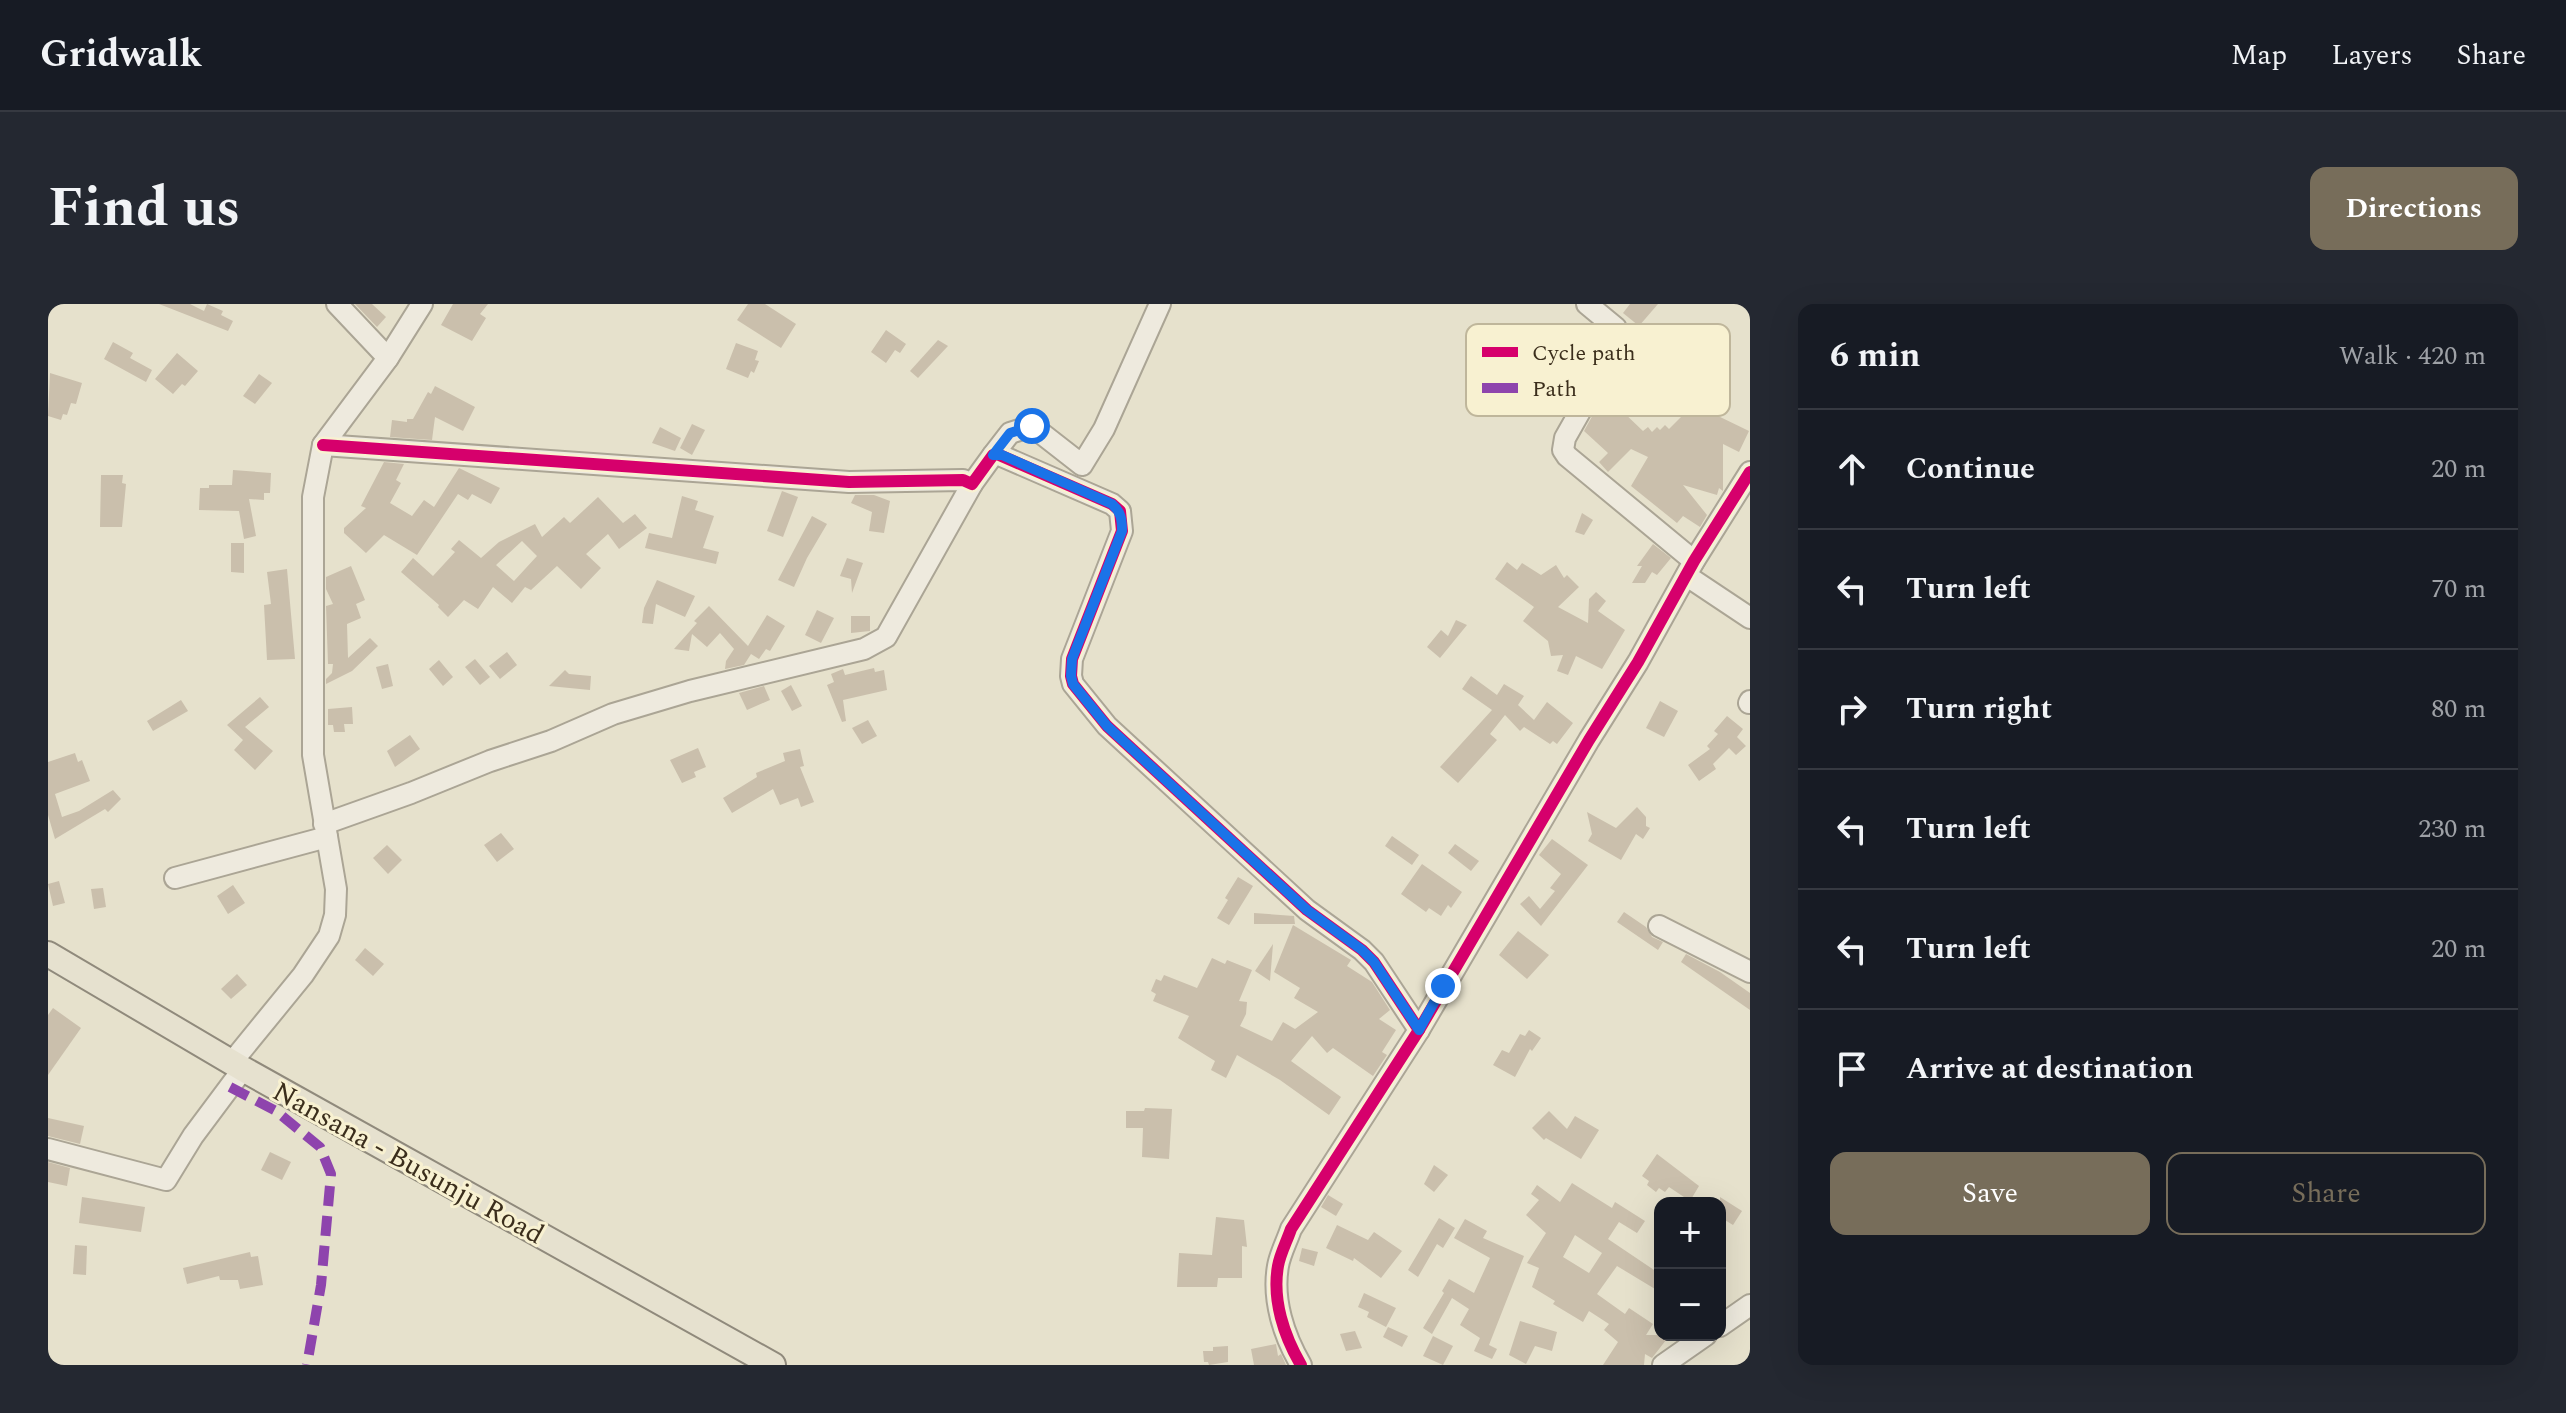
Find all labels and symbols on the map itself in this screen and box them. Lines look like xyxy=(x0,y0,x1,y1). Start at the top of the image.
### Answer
legend xyxy=(1466,324,1730,416)
text: Cycle path xyxy=(1532,337,1636,370)
text: Path xyxy=(1532,373,1577,406)
route start xyxy=(1014,408,1050,444)
route end xyxy=(1425,968,1461,1004)
street label: Nansana - Busunju Road xyxy=(265,1071,552,1256)

